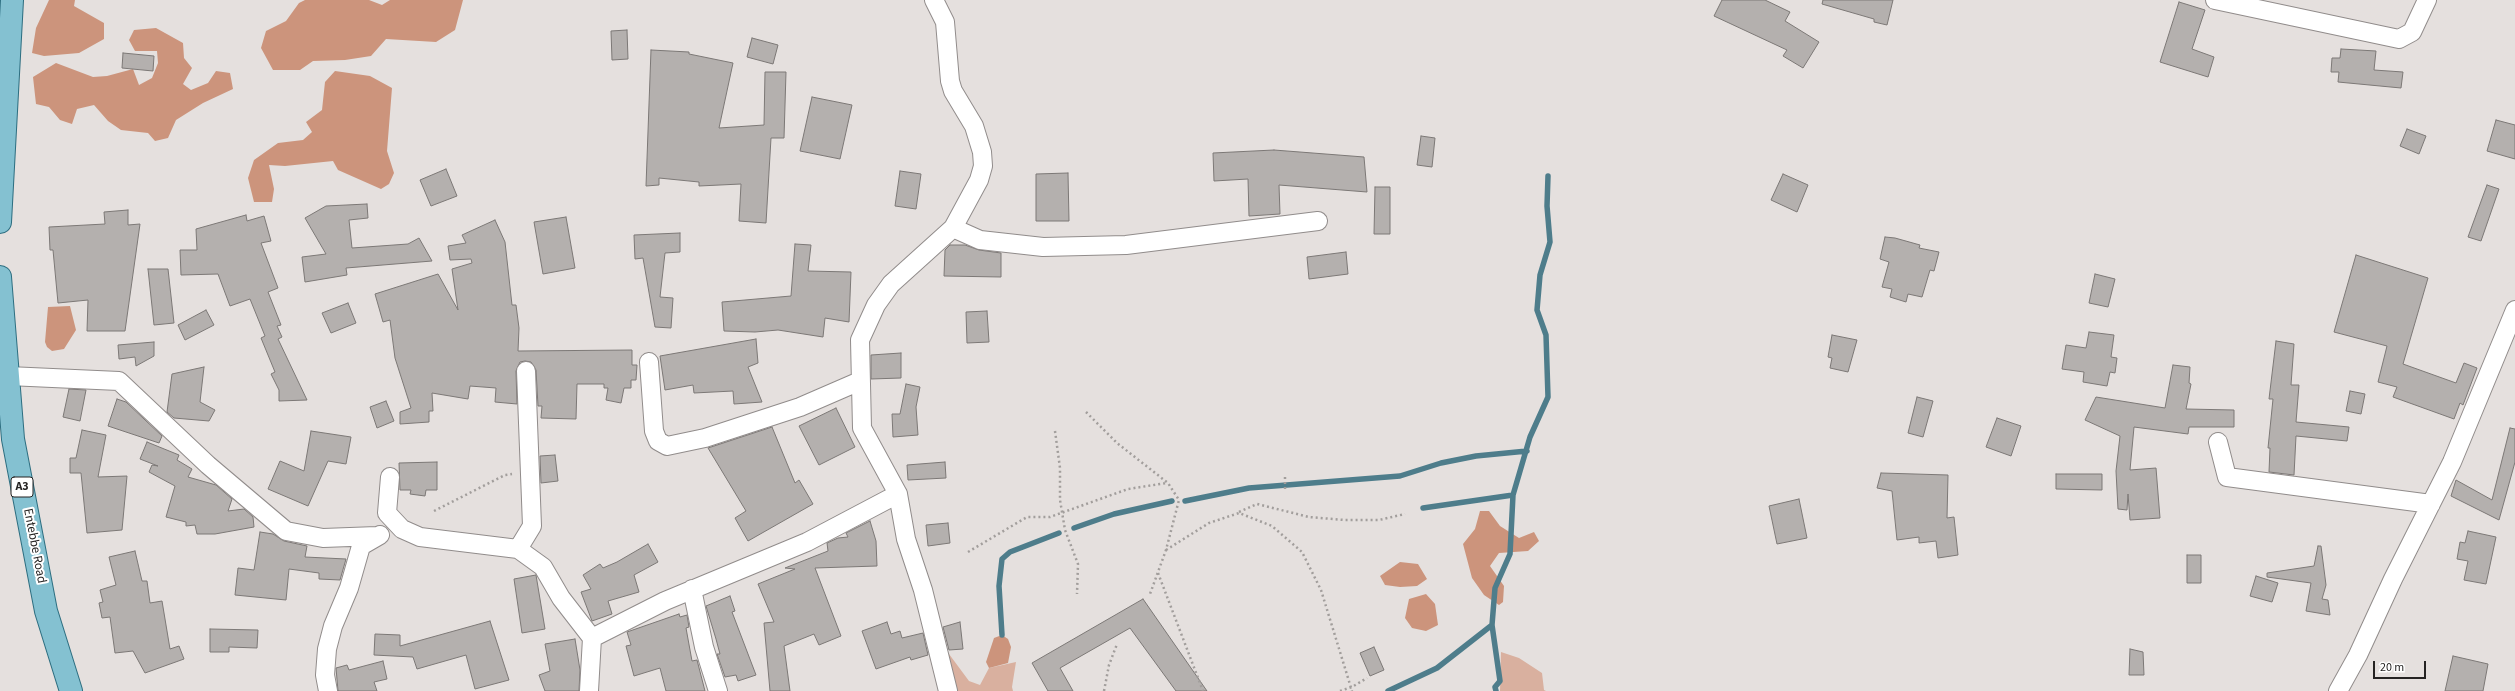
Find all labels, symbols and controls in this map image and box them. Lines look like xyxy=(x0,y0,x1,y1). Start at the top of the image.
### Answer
road number: A3 xyxy=(11,477,33,497)
street label: Entebbe Road xyxy=(19,507,49,585)
scale bar xyxy=(2375,653,2428,679)
text: 20 m xyxy=(2380,659,2404,676)

